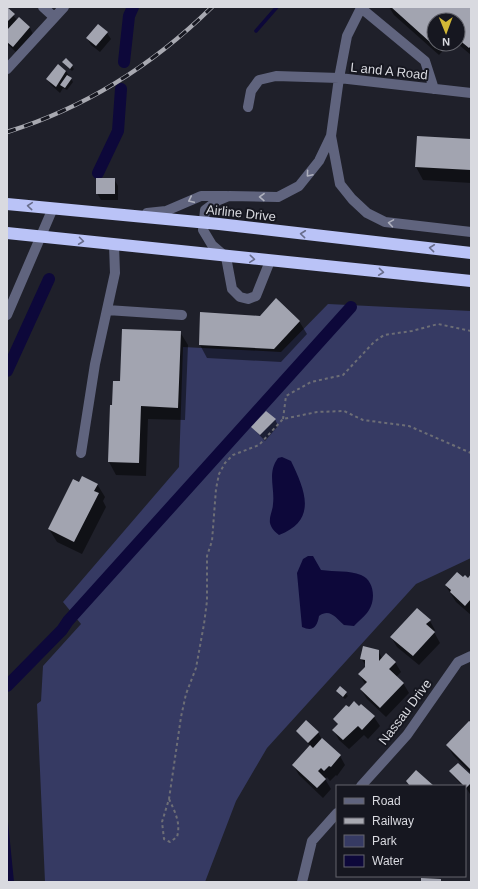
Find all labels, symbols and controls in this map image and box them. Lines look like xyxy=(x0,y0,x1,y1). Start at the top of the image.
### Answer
north arrow xyxy=(426,12,466,52)
text: N xyxy=(442,36,450,48)
street label: L and A Road xyxy=(350,59,428,83)
one-way arrow xyxy=(307,169,314,176)
one-way arrow xyxy=(259,192,265,201)
one-way arrow xyxy=(188,195,195,203)
one-way arrow xyxy=(27,202,33,211)
street label: Airline Drive xyxy=(205,202,277,224)
one-way arrow xyxy=(388,219,394,227)
one-way arrow xyxy=(300,229,306,238)
one-way arrow xyxy=(78,236,84,245)
one-way arrow xyxy=(429,244,435,253)
one-way arrow xyxy=(249,254,255,263)
one-way arrow xyxy=(378,267,384,276)
street label: Nassau Drive xyxy=(376,676,434,748)
legend xyxy=(336,785,466,877)
text: Road xyxy=(372,794,401,808)
text: Railway xyxy=(372,814,414,828)
text: Park xyxy=(372,834,398,848)
text: Water xyxy=(372,854,404,868)

